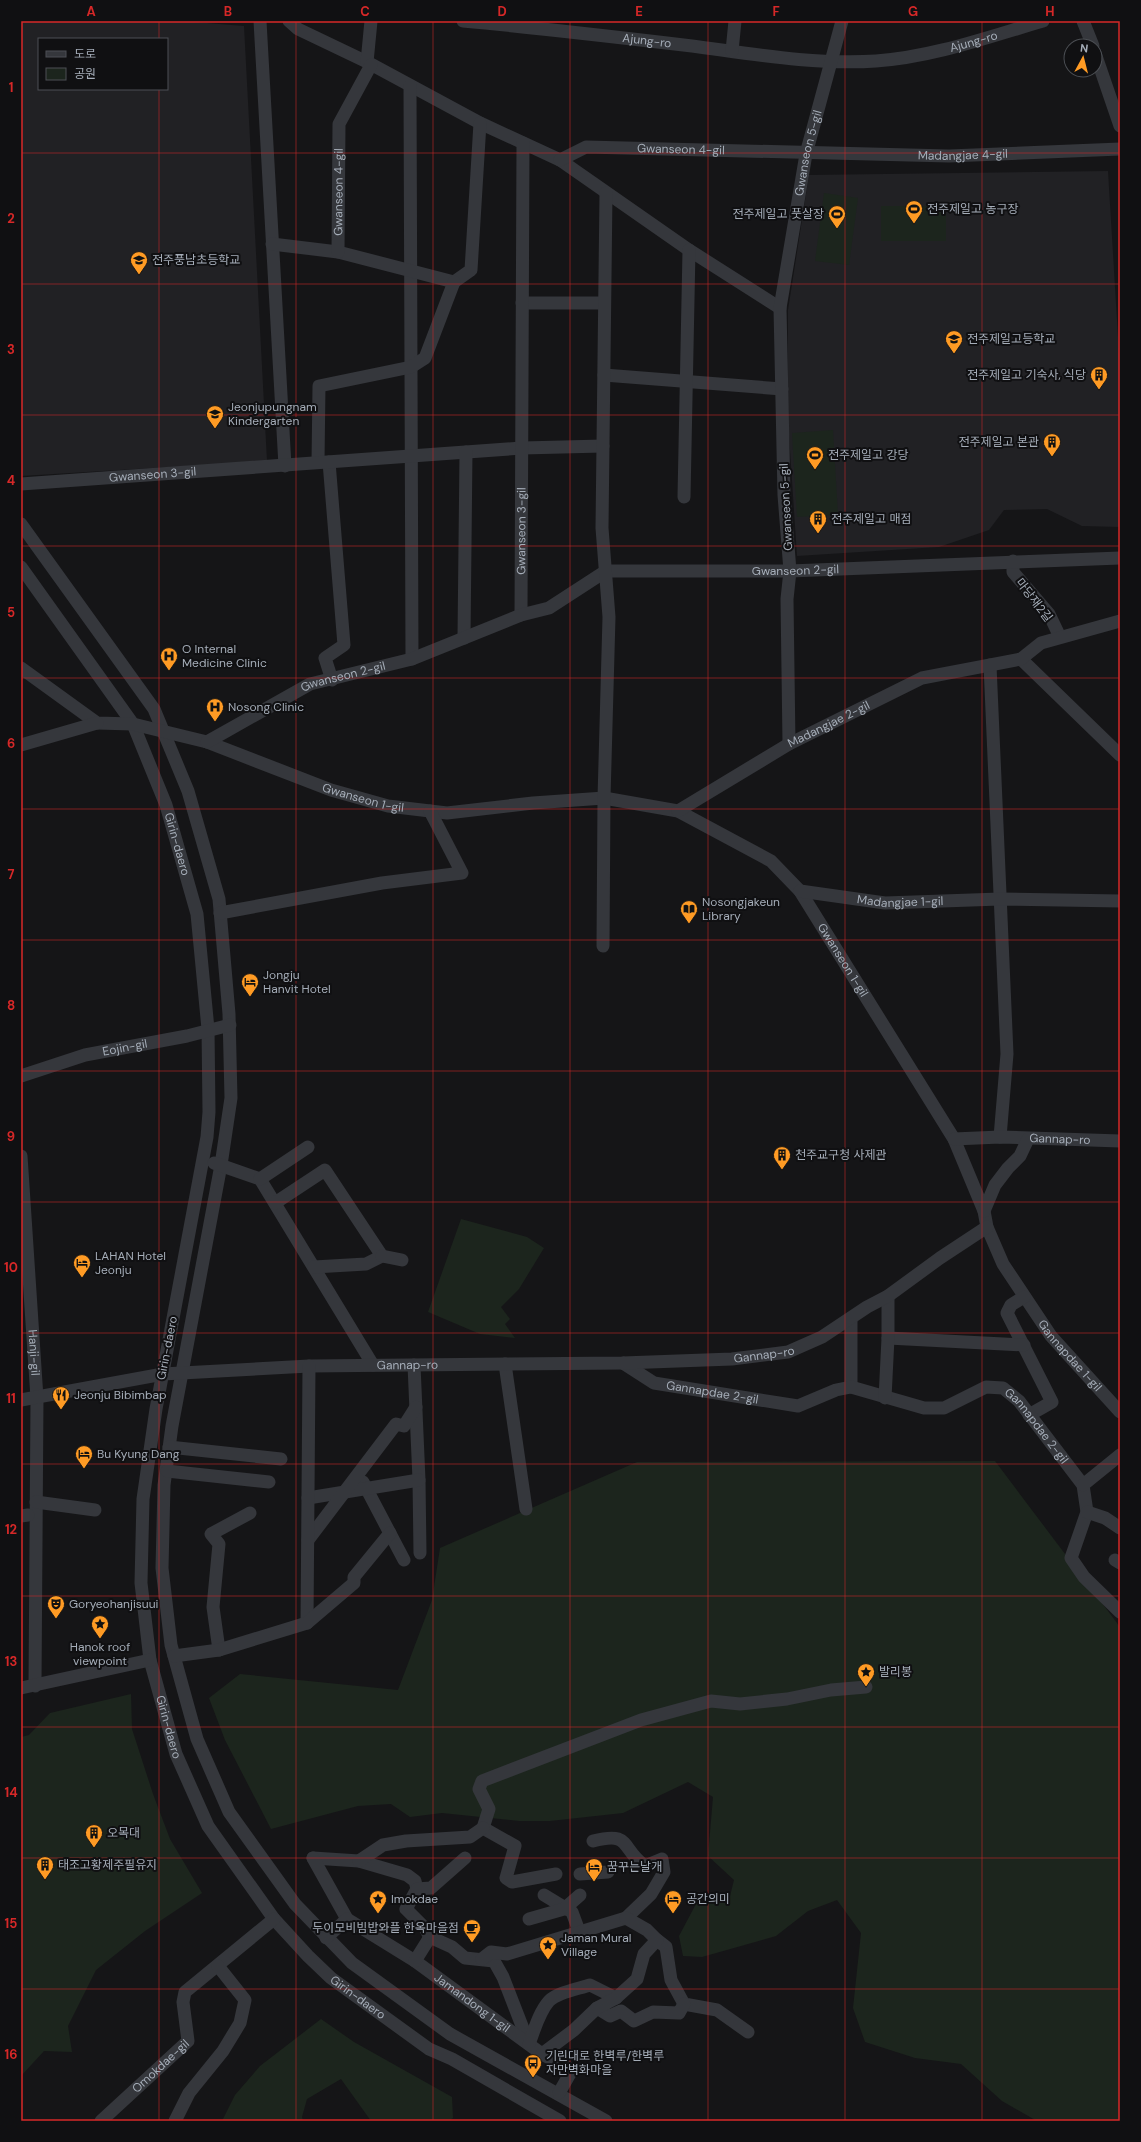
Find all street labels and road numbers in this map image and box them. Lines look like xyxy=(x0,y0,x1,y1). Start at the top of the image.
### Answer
street label: Ajung-ro xyxy=(948,27,1000,56)
street label: Ajung-ro xyxy=(622,30,672,52)
street label: Gwanseon 5-gil xyxy=(791,108,826,197)
street label: Gwanseon 4-gil xyxy=(637,140,725,158)
street label: Madangjae 4-gil xyxy=(918,146,1008,164)
street label: Gwanseon 4-gil xyxy=(330,148,347,236)
street label: Gwanseon 3-gil xyxy=(108,463,197,486)
street label: Gwanseon 5-gil xyxy=(776,463,796,551)
street label: Gwanseon 3-gil xyxy=(513,487,530,575)
street label: Gwanseon 2-gil xyxy=(752,561,839,579)
street label: 마당재2길 xyxy=(1012,575,1056,625)
street label: Gwanseon 2-gil xyxy=(298,658,387,696)
street label: Madangjae 2-gil xyxy=(785,697,872,751)
street label: Gwanseon 1-gil xyxy=(320,779,405,816)
street label: Girin-daero xyxy=(161,811,194,878)
street label: Madangjae 1-gil xyxy=(856,891,944,911)
street label: Gwanseon 1-gil xyxy=(814,920,872,1000)
street label: Eojin-gil xyxy=(101,1036,149,1060)
street label: Gannap-ro xyxy=(1029,1130,1091,1148)
street label: Girin-daero xyxy=(153,1315,181,1381)
street label: Gannapdae 1-gil xyxy=(1034,1317,1105,1395)
street label: Hanji-gil xyxy=(24,1329,44,1376)
street label: Gannap-ro xyxy=(733,1342,797,1367)
street label: Gannap-ro xyxy=(377,1357,438,1373)
street label: Gannapdae 2-gil xyxy=(665,1377,760,1408)
street label: Gannapdae 2-gil xyxy=(1001,1384,1072,1467)
street label: Girin-daero xyxy=(152,1694,185,1761)
street label: Jamandong 1-gil xyxy=(431,1970,513,2036)
street label: Girin-daero xyxy=(327,1972,389,2023)
street label: Omokdae-gil xyxy=(129,2036,193,2097)

